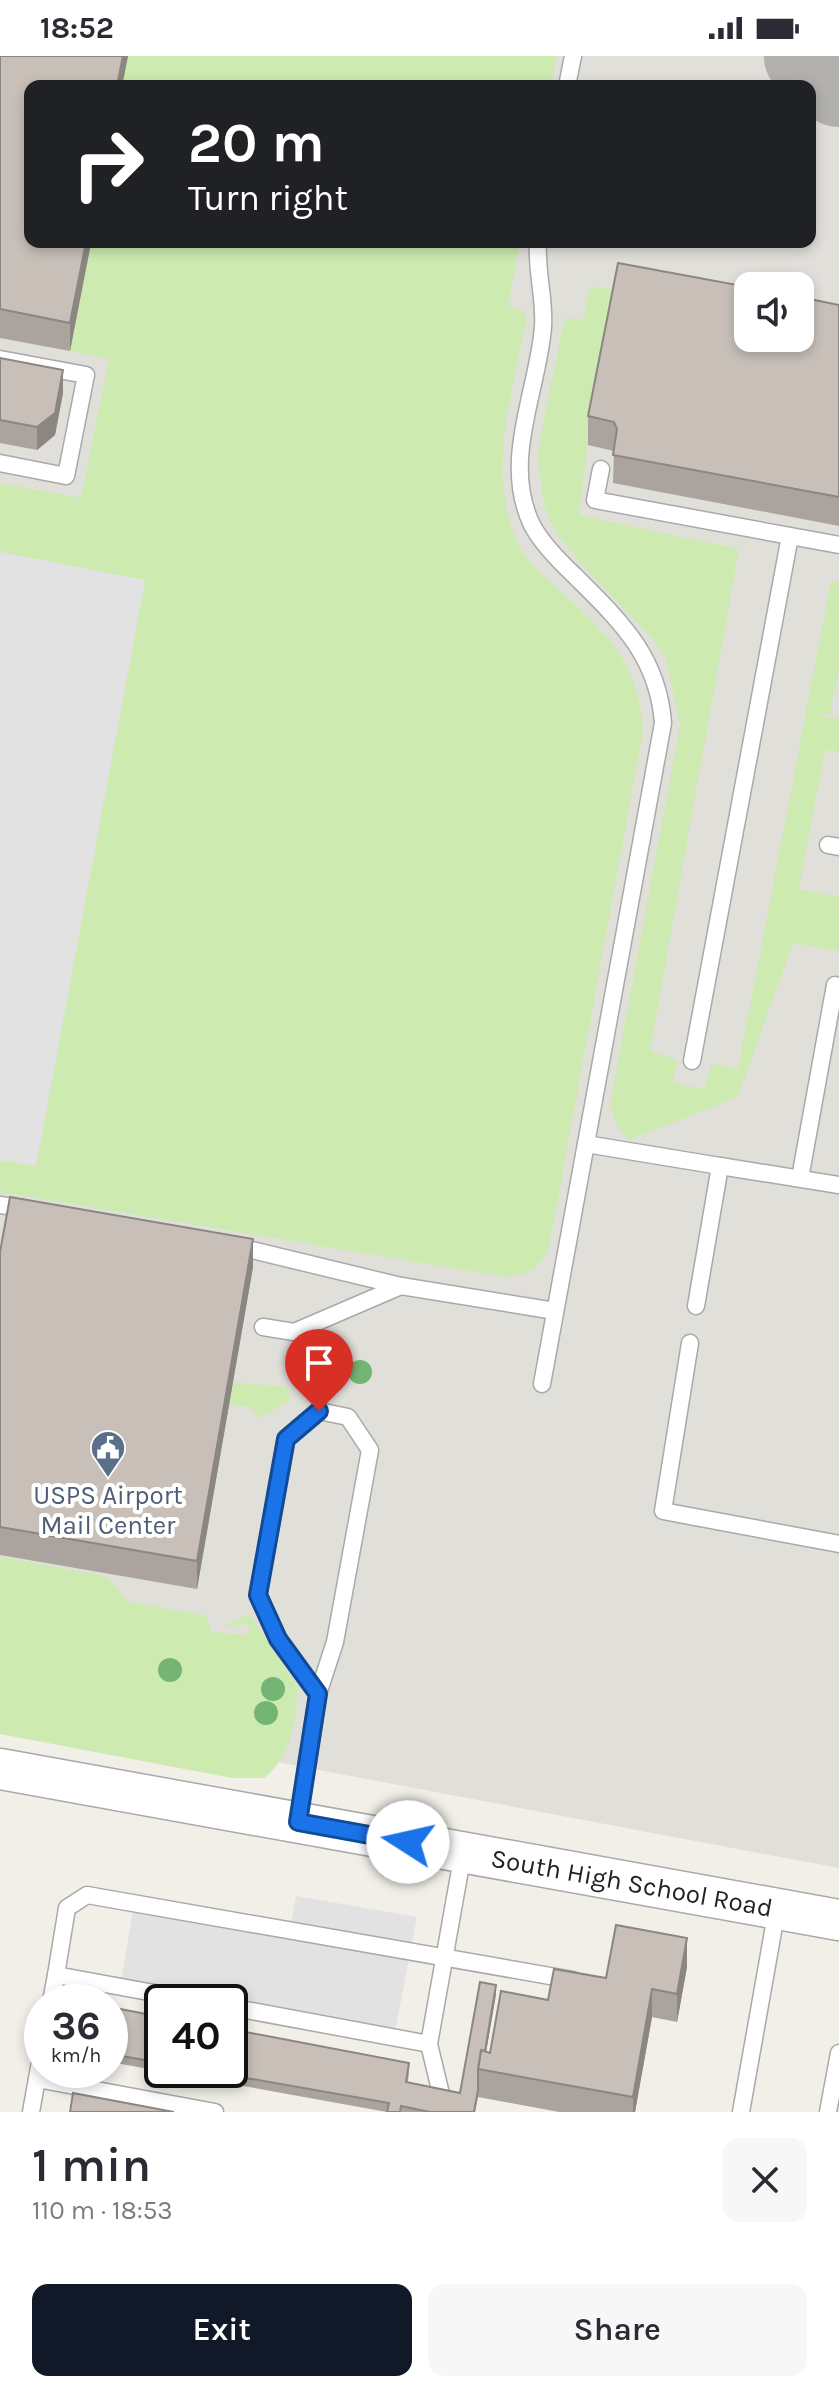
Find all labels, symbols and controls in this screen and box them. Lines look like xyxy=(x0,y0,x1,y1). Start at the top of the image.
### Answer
text: 18:52 xyxy=(40,10,114,46)
text: 20 m xyxy=(188,110,325,175)
icon: right xyxy=(56,112,160,216)
text: Turn right xyxy=(188,177,348,219)
map controls xyxy=(734,272,814,352)
button: sound xyxy=(734,272,814,352)
pin xyxy=(285,1329,353,1411)
icon: arrive xyxy=(297,1341,341,1385)
public building icon: USPS Airport Mail Center xyxy=(89,1429,127,1479)
place label: USPS Airport Mail Center xyxy=(33,1480,183,1541)
position arrow xyxy=(366,1800,450,1884)
street label: South High School Road xyxy=(488,1843,775,1924)
speed limit sign: 40 xyxy=(144,1984,248,2088)
text: 36 xyxy=(51,2002,101,2049)
text: km/h xyxy=(51,2044,101,2067)
text: 1 min xyxy=(32,2137,151,2193)
button: close xyxy=(723,2138,807,2222)
text: 110 m · 18:53 xyxy=(32,2195,173,2226)
button: Exit xyxy=(32,2284,412,2376)
button: Share xyxy=(428,2284,807,2376)

